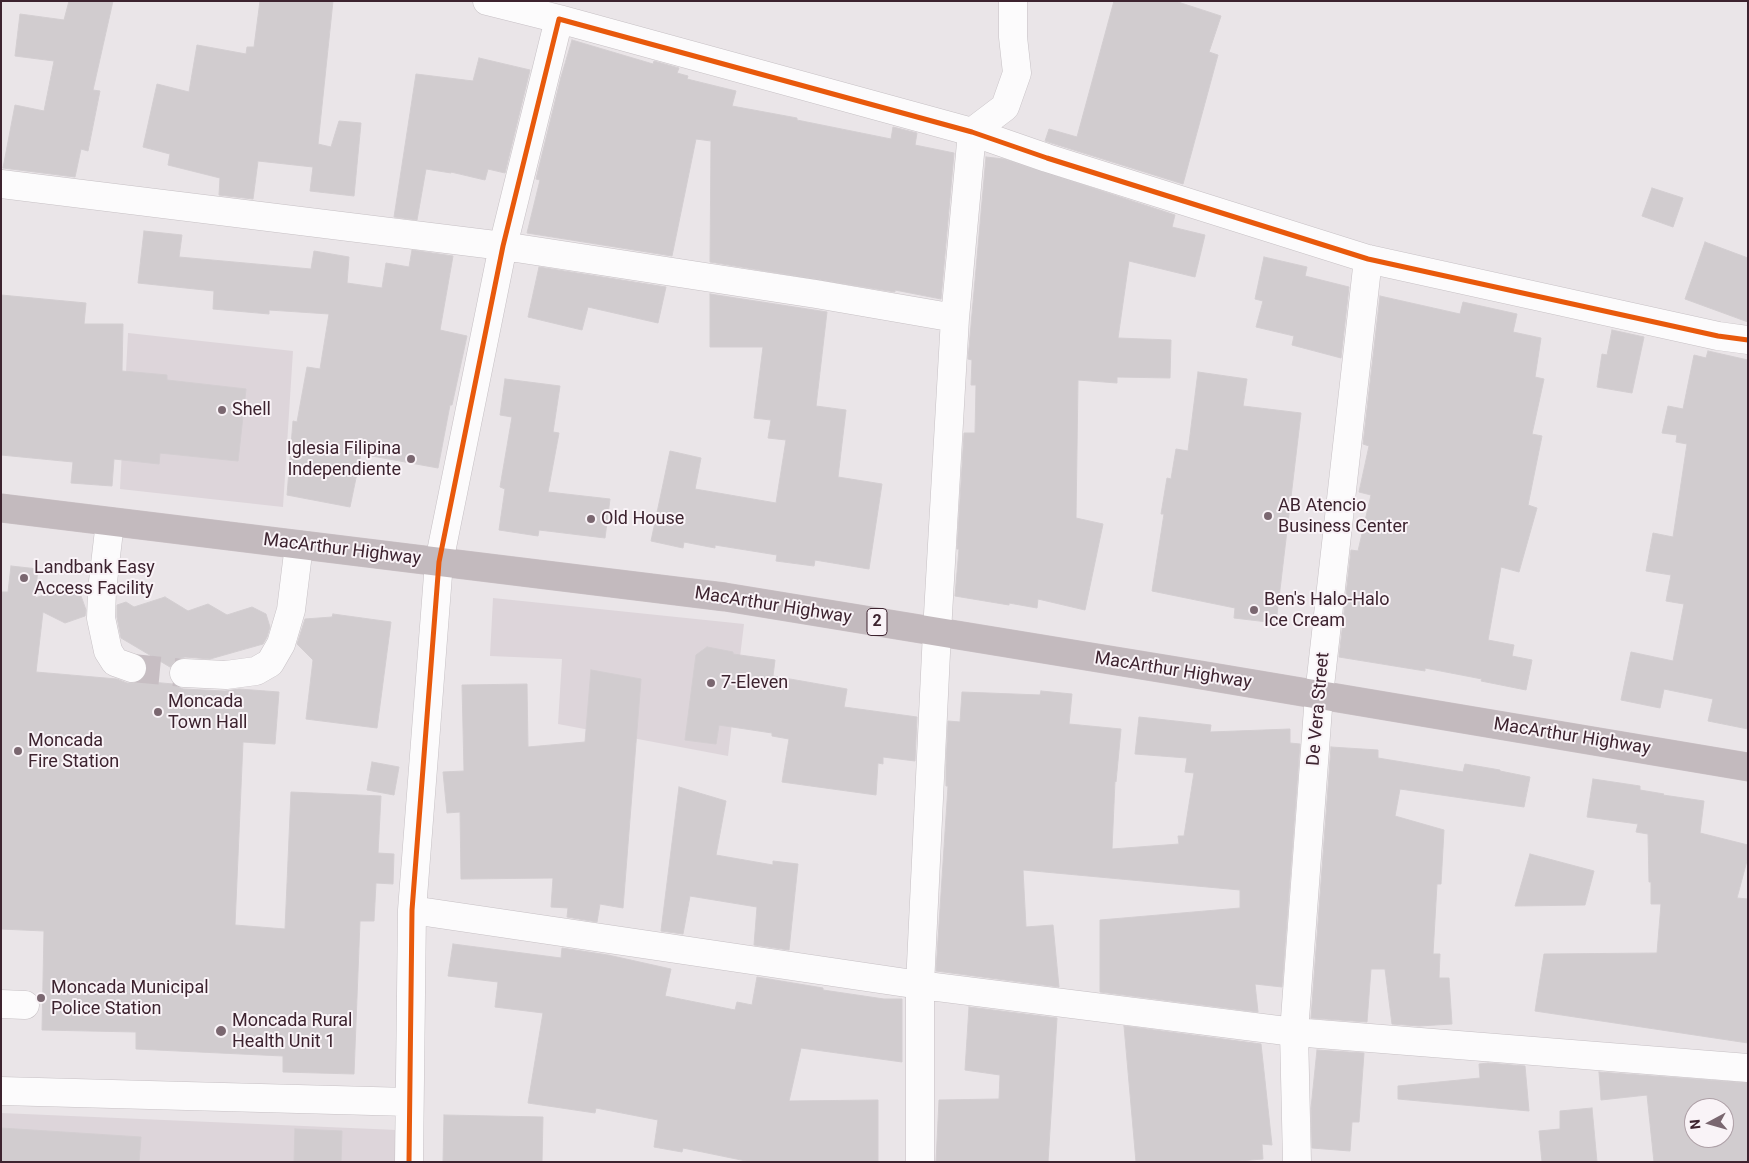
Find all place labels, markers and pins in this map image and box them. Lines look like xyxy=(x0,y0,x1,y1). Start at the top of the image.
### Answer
place label: Shell xyxy=(232,399,271,421)
marker: Shell xyxy=(216,404,228,416)
place label: Iglesia Filipina Independiente xyxy=(287,438,401,480)
marker: Iglesia Filipina Independiente xyxy=(405,453,417,465)
place label: AB Atencio Business Center xyxy=(1278,495,1408,538)
place label: Old House xyxy=(601,508,684,530)
marker: AB Atencio Business Center xyxy=(1262,510,1274,522)
marker: Old House xyxy=(585,513,597,525)
place label: Landbank Easy Access Facility xyxy=(34,557,155,600)
marker: Landbank Easy Access Facility xyxy=(18,572,30,584)
place label: Ben's Halo-Halo Ice Cream xyxy=(1264,589,1390,632)
marker: Ben's Halo-Halo Ice Cream xyxy=(1248,604,1260,616)
place label: 7-Eleven xyxy=(721,672,788,694)
marker: 7-Eleven xyxy=(705,677,717,689)
place label: Moncada Town Hall xyxy=(168,691,247,734)
marker: Moncada Town Hall xyxy=(152,706,164,718)
place label: Moncada Fire Station xyxy=(28,730,119,772)
marker: Moncada Fire Station xyxy=(12,745,24,757)
place label: Moncada Municipal Police Station xyxy=(51,977,209,1020)
marker: Moncada Municipal Police Station xyxy=(35,992,47,1004)
place label: Moncada Rural Health Unit 1 xyxy=(232,1010,352,1052)
marker: Moncada Rural Health Unit 1 xyxy=(214,1024,228,1038)

